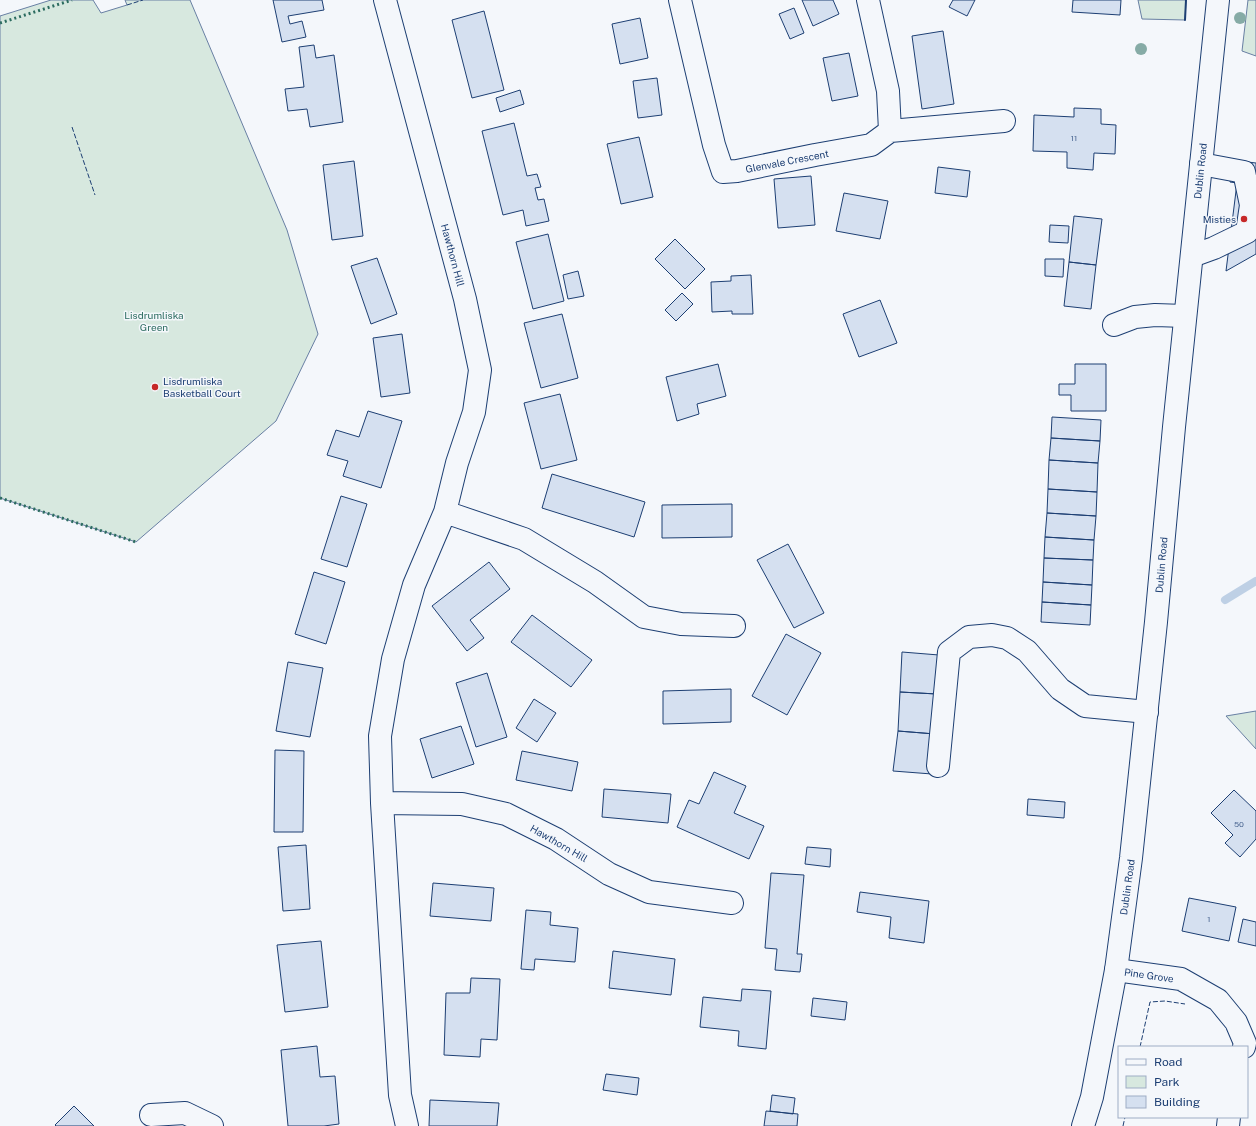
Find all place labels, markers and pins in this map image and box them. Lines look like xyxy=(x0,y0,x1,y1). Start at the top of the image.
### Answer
place label: Misties xyxy=(1203,213,1236,225)
marker: Misties xyxy=(1239,214,1249,224)
place label: Lisdrumliska Basketball Court xyxy=(163,375,241,399)
marker: Lisdrumliska Basketball Court xyxy=(150,382,160,392)

